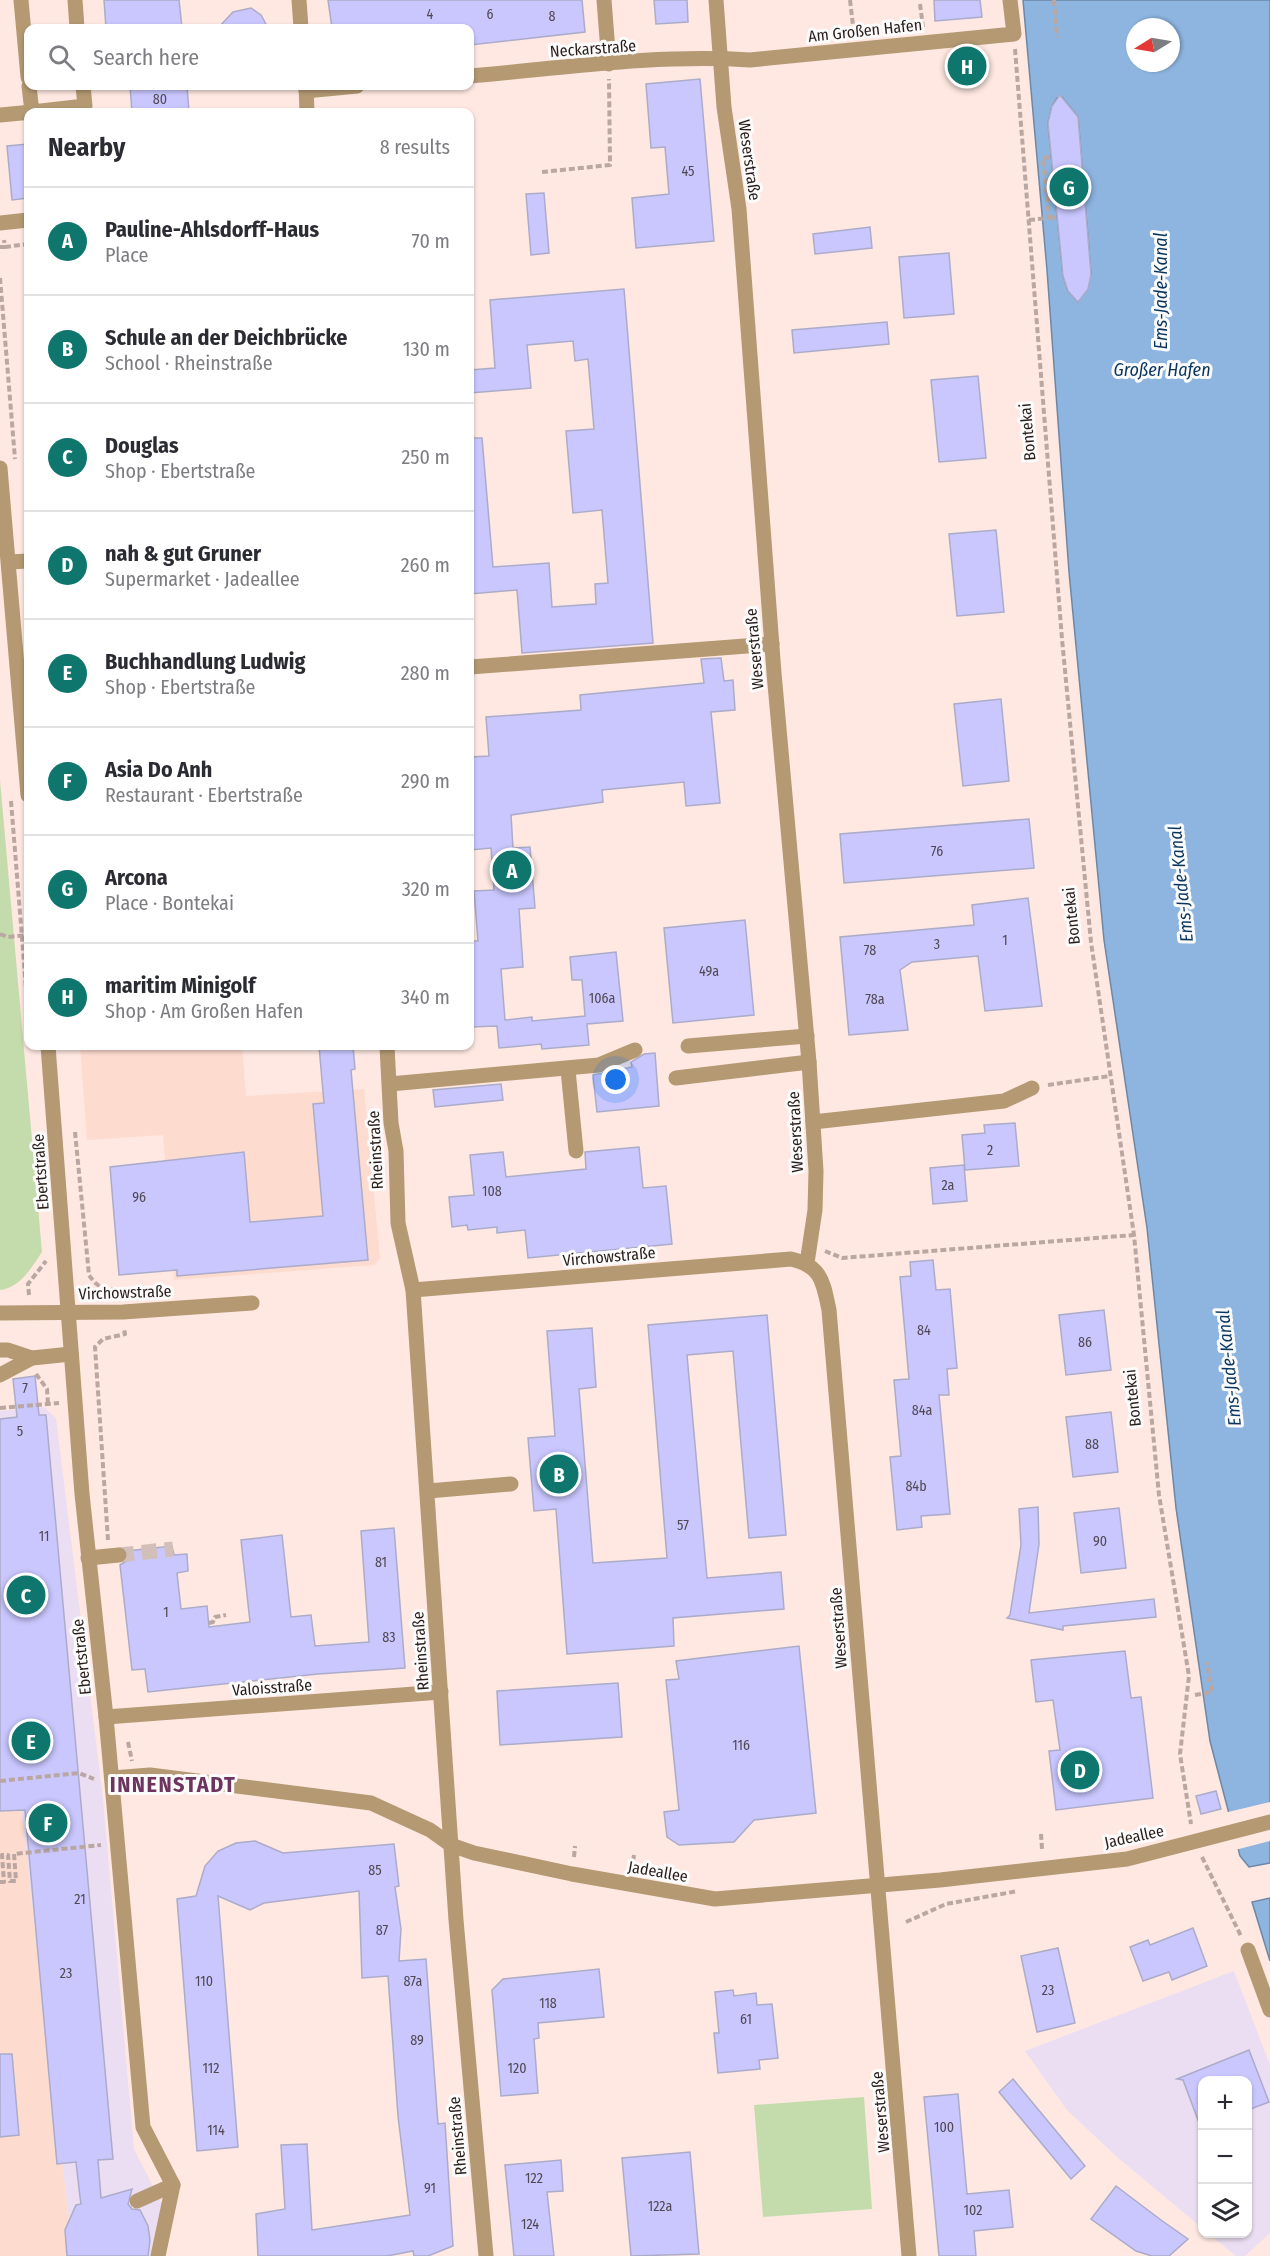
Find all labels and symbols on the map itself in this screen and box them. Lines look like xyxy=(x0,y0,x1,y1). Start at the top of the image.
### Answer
house number: 4 xyxy=(427,6,434,23)
house number: 6 xyxy=(487,6,494,23)
house number: 8 xyxy=(549,8,556,25)
street label: Am Großen Hafen xyxy=(807,15,923,46)
north arrow xyxy=(1126,18,1180,72)
street label: Neckarstraße xyxy=(549,36,637,61)
pin: H xyxy=(948,44,986,88)
house number: 80 xyxy=(153,91,167,108)
street label: Weserstraße xyxy=(734,119,765,202)
house number: 45 xyxy=(681,163,695,180)
pin: G xyxy=(1050,164,1088,210)
water label: Ems-Jade-Kanal xyxy=(1150,232,1172,349)
water label: Großer Hafen xyxy=(1113,359,1211,381)
street label: Bontekai xyxy=(1016,402,1039,461)
street label: Weserstraße xyxy=(741,608,768,690)
water label: Ems-Jade-Kanal xyxy=(1164,825,1198,943)
house number: 76 xyxy=(931,843,943,860)
pin: A xyxy=(492,848,532,892)
street label: Bontekai xyxy=(1059,886,1084,946)
house number: 1 xyxy=(1002,932,1008,949)
house number: 3 xyxy=(934,936,940,953)
house number: 78 xyxy=(864,942,876,959)
house number: 49a xyxy=(699,963,719,980)
house number: 106a xyxy=(589,990,615,1007)
house number: 78a xyxy=(865,991,885,1008)
your location xyxy=(601,1065,630,1094)
street label: Weserstraße xyxy=(784,1091,807,1173)
street label: Rheinstraße xyxy=(364,1110,387,1190)
street label: Ebertstraße xyxy=(28,1133,53,1211)
house number: 2 xyxy=(987,1142,993,1159)
house number: 2a xyxy=(942,1177,955,1194)
house number: 108 xyxy=(482,1183,502,1200)
house number: 96 xyxy=(132,1189,146,1206)
street label: Virchowstraße xyxy=(562,1243,656,1270)
street label: Virchowstraße xyxy=(78,1281,172,1304)
water label: Ems-Jade-Kanal xyxy=(1212,1309,1246,1427)
house number: 84 xyxy=(917,1322,931,1339)
house number: 86 xyxy=(1078,1334,1092,1351)
street label: Bontekai xyxy=(1120,1368,1145,1428)
house number: 7 xyxy=(22,1380,28,1397)
house number: 84a xyxy=(912,1402,932,1419)
house number: 5 xyxy=(17,1423,23,1440)
house number: 88 xyxy=(1085,1436,1099,1453)
pin: B xyxy=(540,1452,578,1496)
house number: 84b xyxy=(905,1478,927,1495)
house number: 57 xyxy=(677,1517,689,1534)
house number: 11 xyxy=(39,1528,49,1545)
house number: 90 xyxy=(1093,1533,1107,1550)
house number: 81 xyxy=(375,1554,387,1571)
pin: C xyxy=(6,1572,46,1618)
street label: Weserstraße xyxy=(826,1587,851,1669)
house number: 1 xyxy=(163,1604,169,1621)
street label: Rheinstraße xyxy=(408,1611,433,1691)
street label: Ebertstraße xyxy=(68,1618,95,1696)
house number: 83 xyxy=(382,1629,396,1646)
street label: Valoisstraße xyxy=(232,1675,313,1700)
pin: E xyxy=(12,1718,51,1764)
house number: 116 xyxy=(732,1737,750,1754)
pin: D xyxy=(1060,1748,1100,1792)
district label: INNENSTADT xyxy=(110,1771,236,1798)
pin: F xyxy=(28,1800,68,1846)
street label: Jadeallee xyxy=(1103,1821,1166,1852)
street label: Jadeallee xyxy=(627,1857,689,1886)
house number: 85 xyxy=(368,1862,382,1879)
house number: 21 xyxy=(74,1891,86,1908)
house number: 87 xyxy=(376,1922,389,1939)
house number: 23 xyxy=(60,1965,72,1982)
house number: 110 xyxy=(195,1973,213,1990)
house number: 87a xyxy=(404,1973,423,1990)
house number: 23 xyxy=(1042,1982,1054,1999)
house number: 118 xyxy=(539,1995,557,2012)
house number: 61 xyxy=(740,2011,752,2028)
house number: 89 xyxy=(410,2032,424,2049)
house number: 112 xyxy=(203,2060,219,2077)
house number: 120 xyxy=(508,2060,526,2077)
street label: Weserstraße xyxy=(867,2071,894,2153)
street label: Rheinstraße xyxy=(445,2096,470,2176)
house number: 100 xyxy=(934,2119,954,2136)
house number: 114 xyxy=(207,2122,225,2139)
house number: 122 xyxy=(525,2170,543,2187)
house number: 91 xyxy=(424,2180,436,2197)
house number: 122a xyxy=(648,2198,672,2215)
house number: 102 xyxy=(964,2202,982,2219)
house number: 124 xyxy=(521,2216,539,2233)

